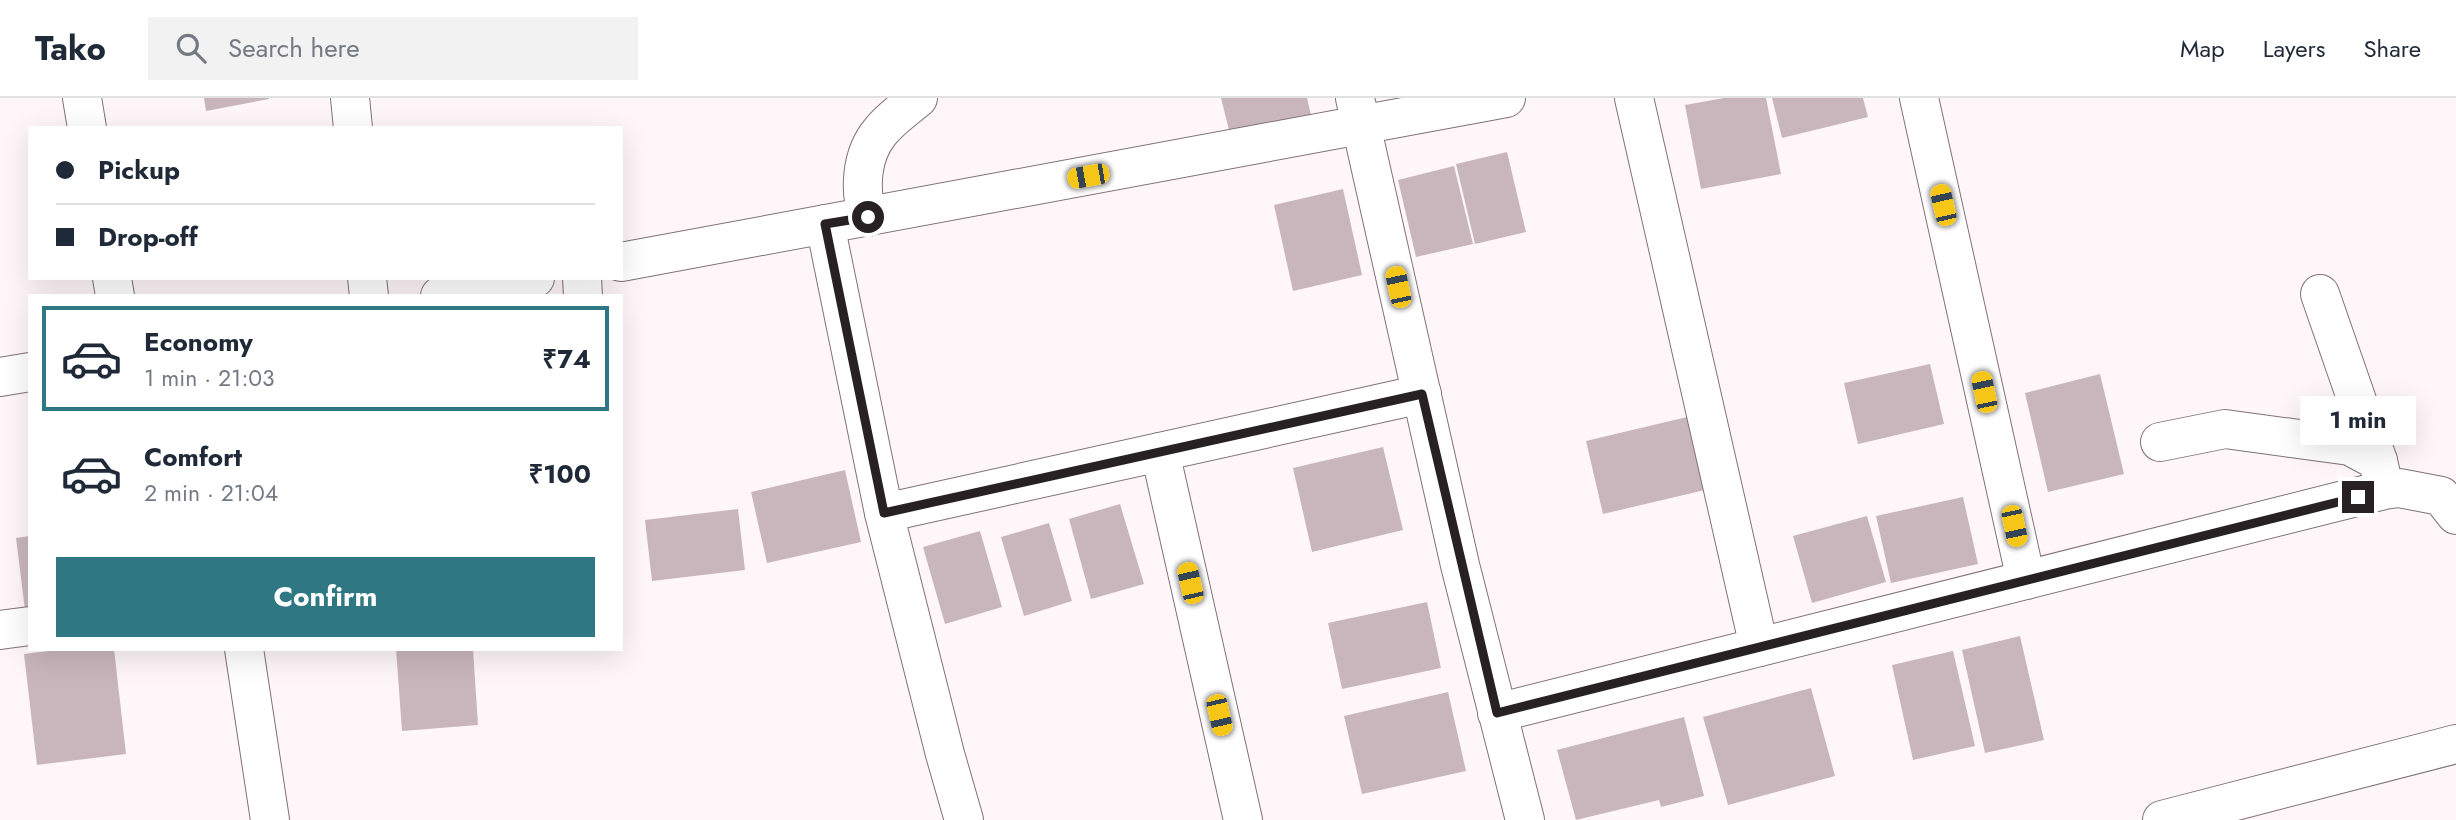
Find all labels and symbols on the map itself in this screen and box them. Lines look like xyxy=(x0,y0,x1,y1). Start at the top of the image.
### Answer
car xyxy=(1066,162,1111,190)
car xyxy=(1929,182,1958,228)
route start xyxy=(852,201,884,233)
car xyxy=(1384,264,1413,310)
car xyxy=(1970,369,1999,415)
callout: 1 min xyxy=(2300,396,2416,444)
route end xyxy=(2342,481,2374,513)
car xyxy=(2000,503,2029,549)
car xyxy=(1176,560,1205,606)
car xyxy=(1205,692,1234,738)

